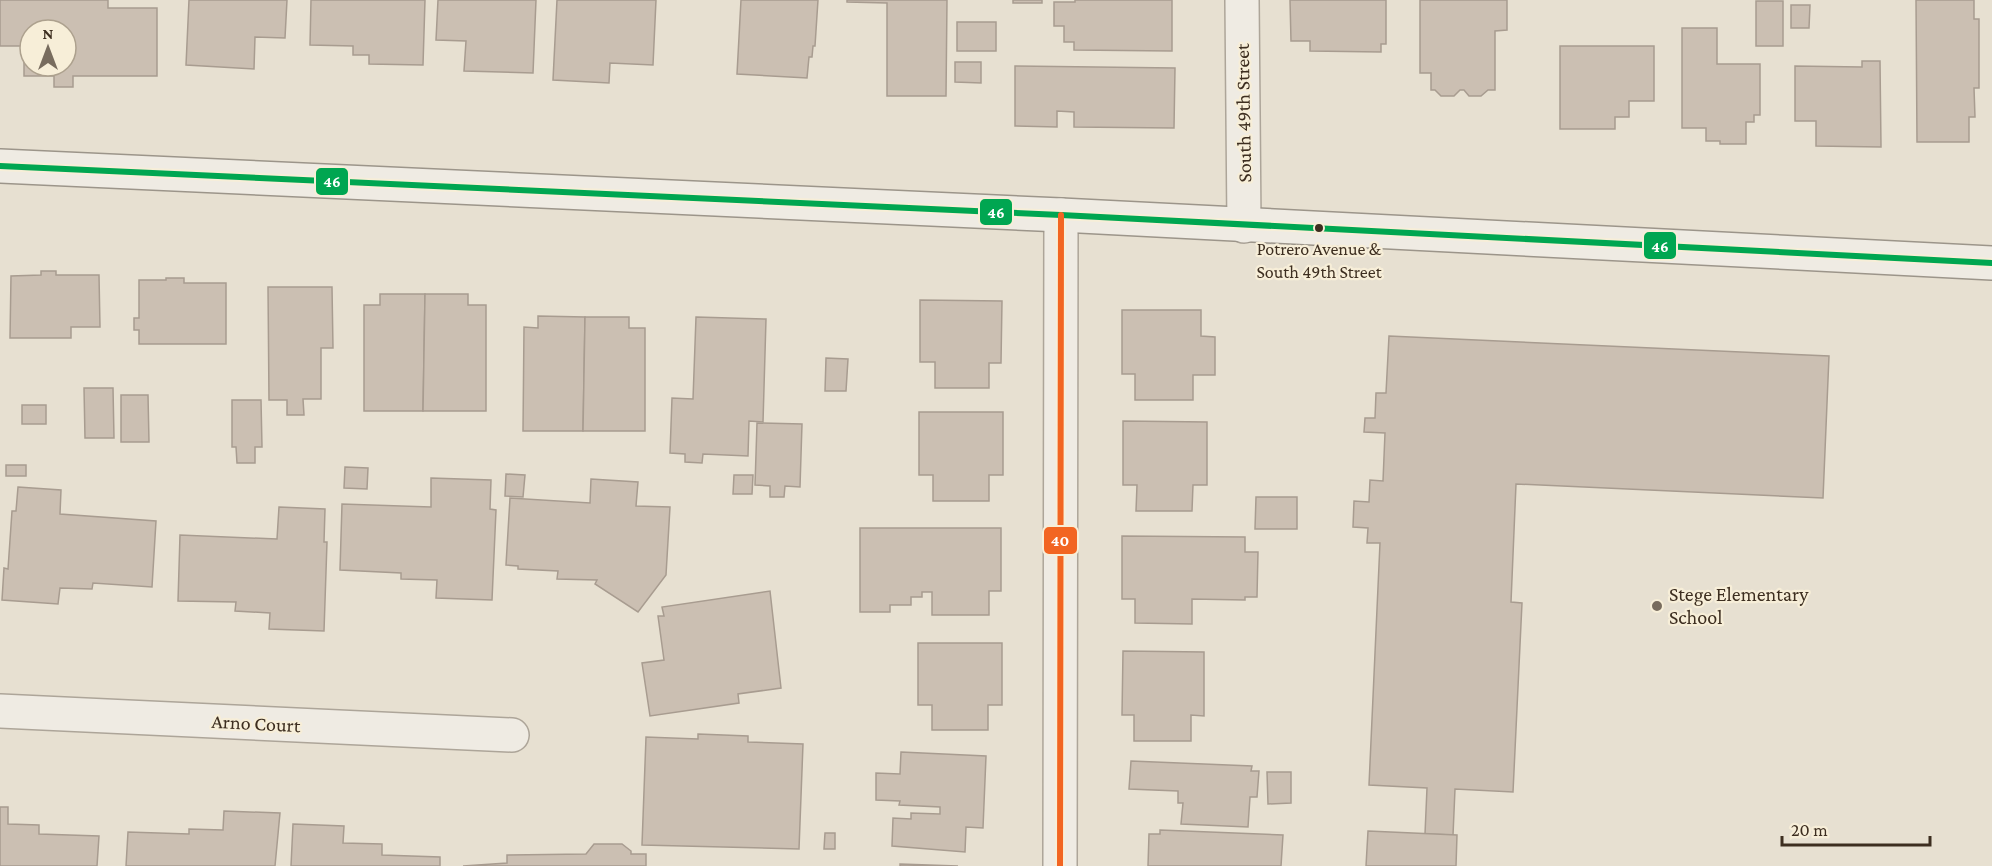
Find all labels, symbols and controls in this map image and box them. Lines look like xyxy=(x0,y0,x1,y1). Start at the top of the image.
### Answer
north arrow xyxy=(18,18,78,78)
text: N xyxy=(43,25,54,42)
street label: South 49th Street xyxy=(1231,43,1255,183)
line badge: 46 xyxy=(315,167,349,196)
text: 46 xyxy=(323,173,341,190)
line badge: 46 xyxy=(979,198,1013,226)
text: 46 xyxy=(987,204,1005,221)
marker: Potrero Avenue & South 49th Street xyxy=(1313,222,1325,234)
line badge: 46 xyxy=(1643,231,1677,260)
text: 46 xyxy=(1651,238,1669,255)
place label: Potrero Avenue & South 49th Street xyxy=(1256,239,1383,282)
line badge: 40 xyxy=(1043,526,1078,555)
text: 40 xyxy=(1051,532,1069,549)
place label: Stege Elementary School xyxy=(1669,583,1809,628)
marker: Stege Elementary School xyxy=(1650,599,1664,613)
street label: Arno Court xyxy=(211,710,301,736)
scale bar xyxy=(1782,809,1930,847)
text: 20 m xyxy=(1791,820,1828,840)

